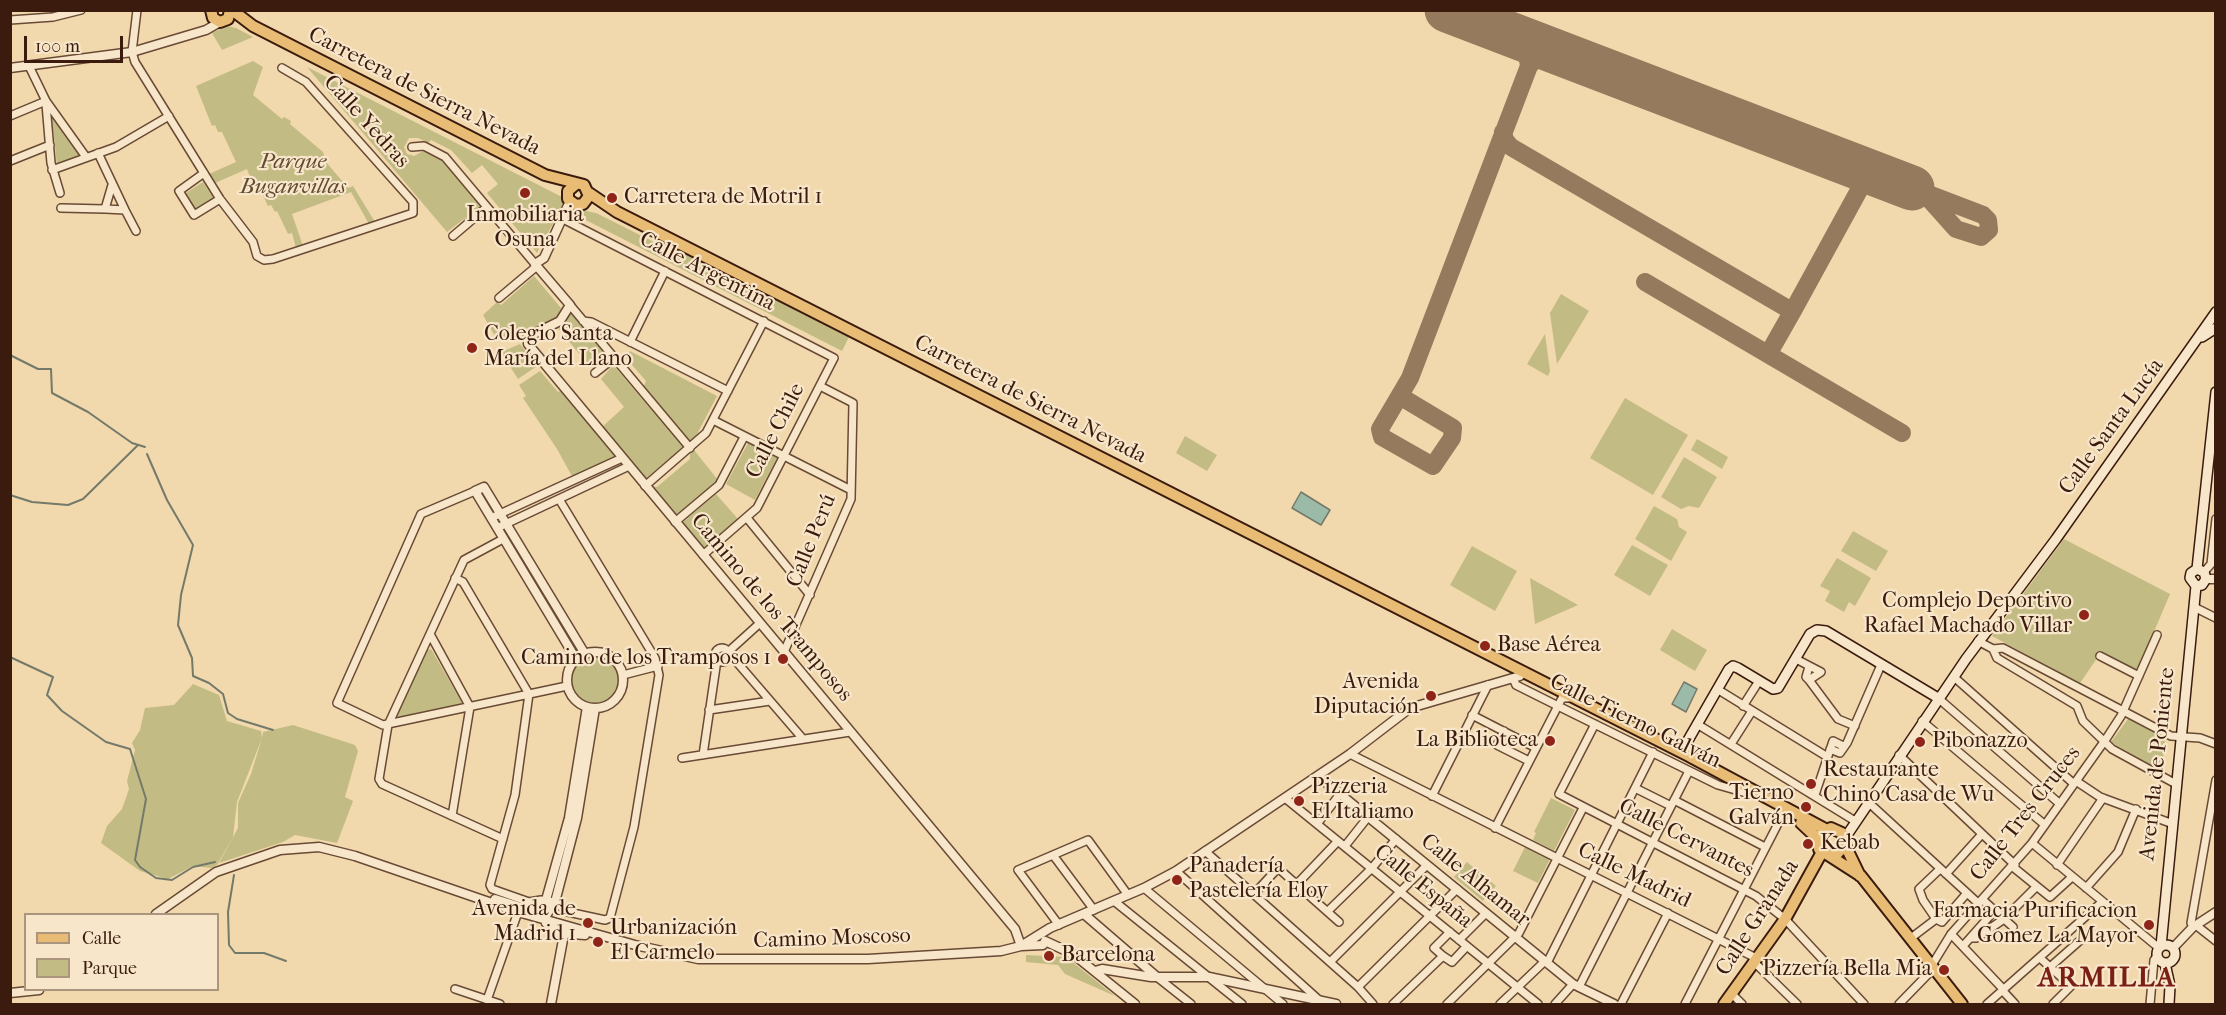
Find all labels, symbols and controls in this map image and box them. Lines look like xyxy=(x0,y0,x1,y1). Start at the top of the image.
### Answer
street label: Carretera de Sierra Nevada xyxy=(303,22,545,162)
scale bar xyxy=(27,24,126,62)
text: 100 m xyxy=(35,36,80,57)
street label: Calle Yedras xyxy=(317,70,415,174)
park label: Parque Buganvillas xyxy=(240,150,346,202)
place label: Carretera de Motril 1 xyxy=(624,185,822,211)
marker: Inmobiliaria Osuna xyxy=(518,186,532,200)
marker: Carretera de Motril 1 xyxy=(605,191,619,205)
place label: Inmobiliaria Osuna xyxy=(466,203,584,254)
street label: Calle Argentina xyxy=(635,226,779,318)
place label: Colegio Santa María del Llano xyxy=(484,322,632,374)
street label: Carretera de Sierra Nevada xyxy=(909,330,1151,470)
marker: Colegio Santa María del Llano xyxy=(465,341,479,355)
street label: Calle Santa Lucía xyxy=(2054,354,2170,500)
street label: Calle Chile xyxy=(741,379,811,483)
street label: Calle Perú xyxy=(781,491,843,591)
street label: Camino de los Tramposos xyxy=(685,509,857,707)
place label: Complejo Deportivo Rafael Machado Villar xyxy=(1864,589,2072,640)
marker: Complejo Deportivo Rafael Machado Villar xyxy=(2077,608,2091,622)
place label: Base Aérea xyxy=(1497,633,1601,659)
marker: Base Aérea xyxy=(1478,639,1492,653)
place label: Camino de los Tramposos 1 xyxy=(521,646,771,672)
marker: Camino de los Tramposos 1 xyxy=(776,652,790,666)
street label: Avenida de Poniente xyxy=(2135,666,2181,862)
street label: Calle Tierno Galván xyxy=(1545,669,1725,775)
place label: Avenida Diputación xyxy=(1314,670,1419,722)
marker: Avenida Diputación xyxy=(1424,689,1438,703)
place label: La Biblioteca xyxy=(1416,728,1538,754)
place label: Pibonazzo xyxy=(1932,729,2028,755)
marker: La Biblioteca xyxy=(1543,734,1557,748)
marker: Pibonazzo xyxy=(1913,735,1927,749)
street label: Calle Tres Cruces xyxy=(1965,741,2087,887)
place label: Restaurante Chino Casa de Wu xyxy=(1823,758,1994,810)
place label: Pizzeria El Italiamo xyxy=(1311,775,1414,826)
marker: Restaurante Chino Casa de Wu xyxy=(1804,777,1818,791)
place label: Tierno Galván xyxy=(1729,781,1794,832)
marker: Pizzeria El Italiamo xyxy=(1292,794,1306,808)
street label: Calle Cervantes xyxy=(1614,794,1758,884)
marker: Tierno Galván xyxy=(1799,800,1813,814)
street label: Calle Alhamar xyxy=(1415,829,1535,933)
place label: Kebab xyxy=(1820,831,1880,857)
street label: Calle Madrid xyxy=(1573,837,1695,915)
marker: Kebab xyxy=(1801,837,1815,851)
street label: Calle España xyxy=(1368,839,1478,935)
place label: Panadería Pastelería Eloy xyxy=(1189,854,1328,906)
street label: Calle Granada xyxy=(1711,855,1805,981)
marker: Panadería Pastelería Eloy xyxy=(1170,873,1184,887)
place label: Avenida de Madrid 1 xyxy=(472,897,576,948)
place label: Farmacia Purificacion Gomez La Mayor xyxy=(1933,899,2137,950)
legend xyxy=(24,913,219,991)
marker: Avenida de Madrid 1 xyxy=(581,916,595,930)
place label: Urbanización El Carmelo xyxy=(610,916,737,968)
marker: Farmacia Purificacion Gomez La Mayor xyxy=(2142,918,2156,932)
street label: Camino Moscoso xyxy=(753,923,911,955)
text: Calle xyxy=(82,928,121,949)
marker: Urbanización El Carmelo xyxy=(591,935,605,949)
place label: Barcelona xyxy=(1061,943,1155,969)
marker: Barcelona xyxy=(1042,949,1056,963)
place label: Pizzería Bella Mia xyxy=(1762,957,1932,983)
text: Parque xyxy=(82,958,137,979)
district label: ARMILLA xyxy=(2038,962,2176,996)
marker: Pizzería Bella Mia xyxy=(1937,963,1951,977)

